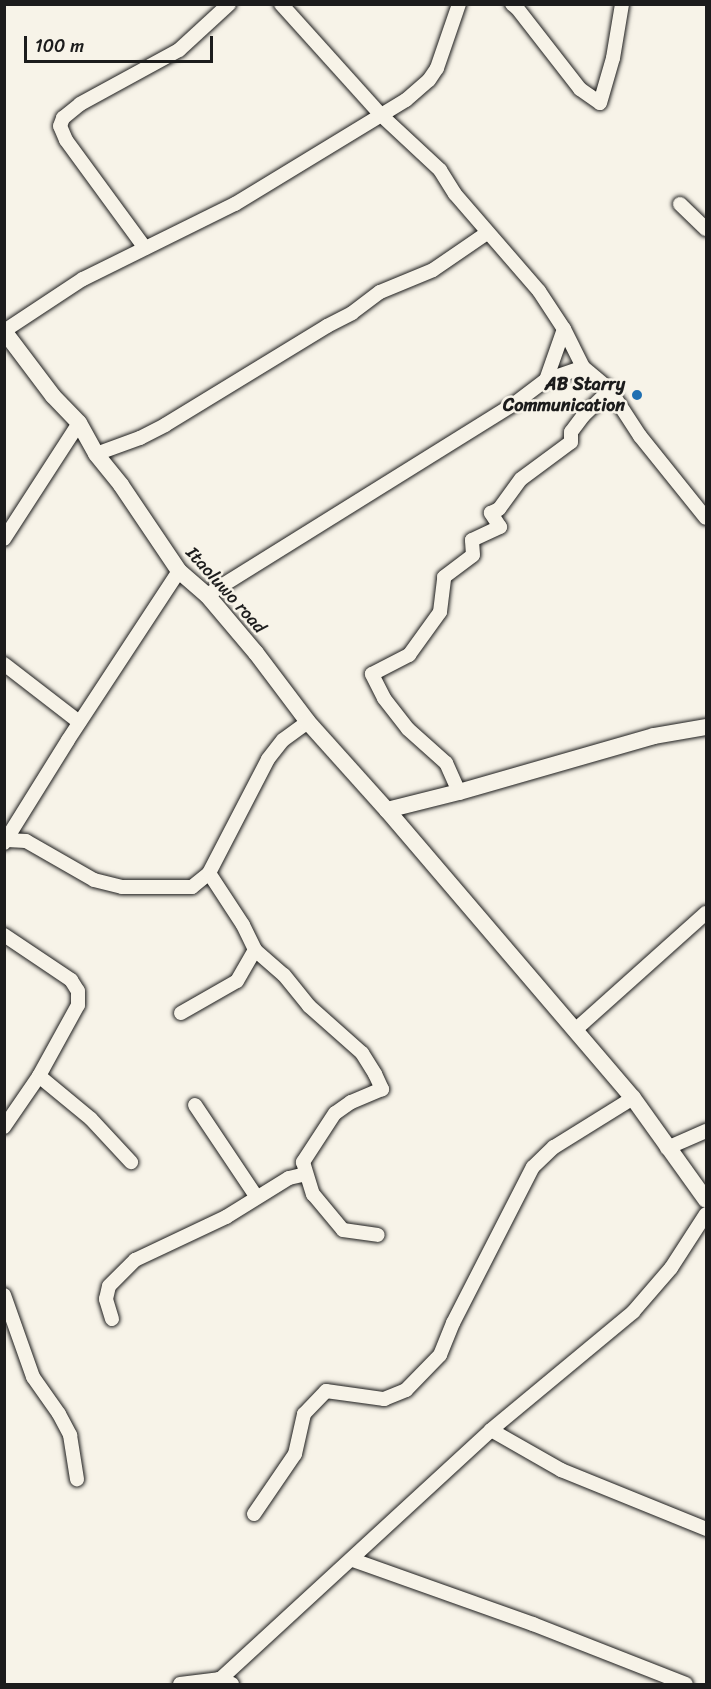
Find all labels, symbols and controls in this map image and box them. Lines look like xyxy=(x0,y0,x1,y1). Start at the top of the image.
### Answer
scale bar xyxy=(27,24,216,62)
text: 100 m xyxy=(35,30,84,62)
place label: AB Starry Communication xyxy=(503,374,625,416)
marker: AB Starry Communication xyxy=(630,388,644,402)
street label: Itaoluwo road xyxy=(181,542,271,638)

